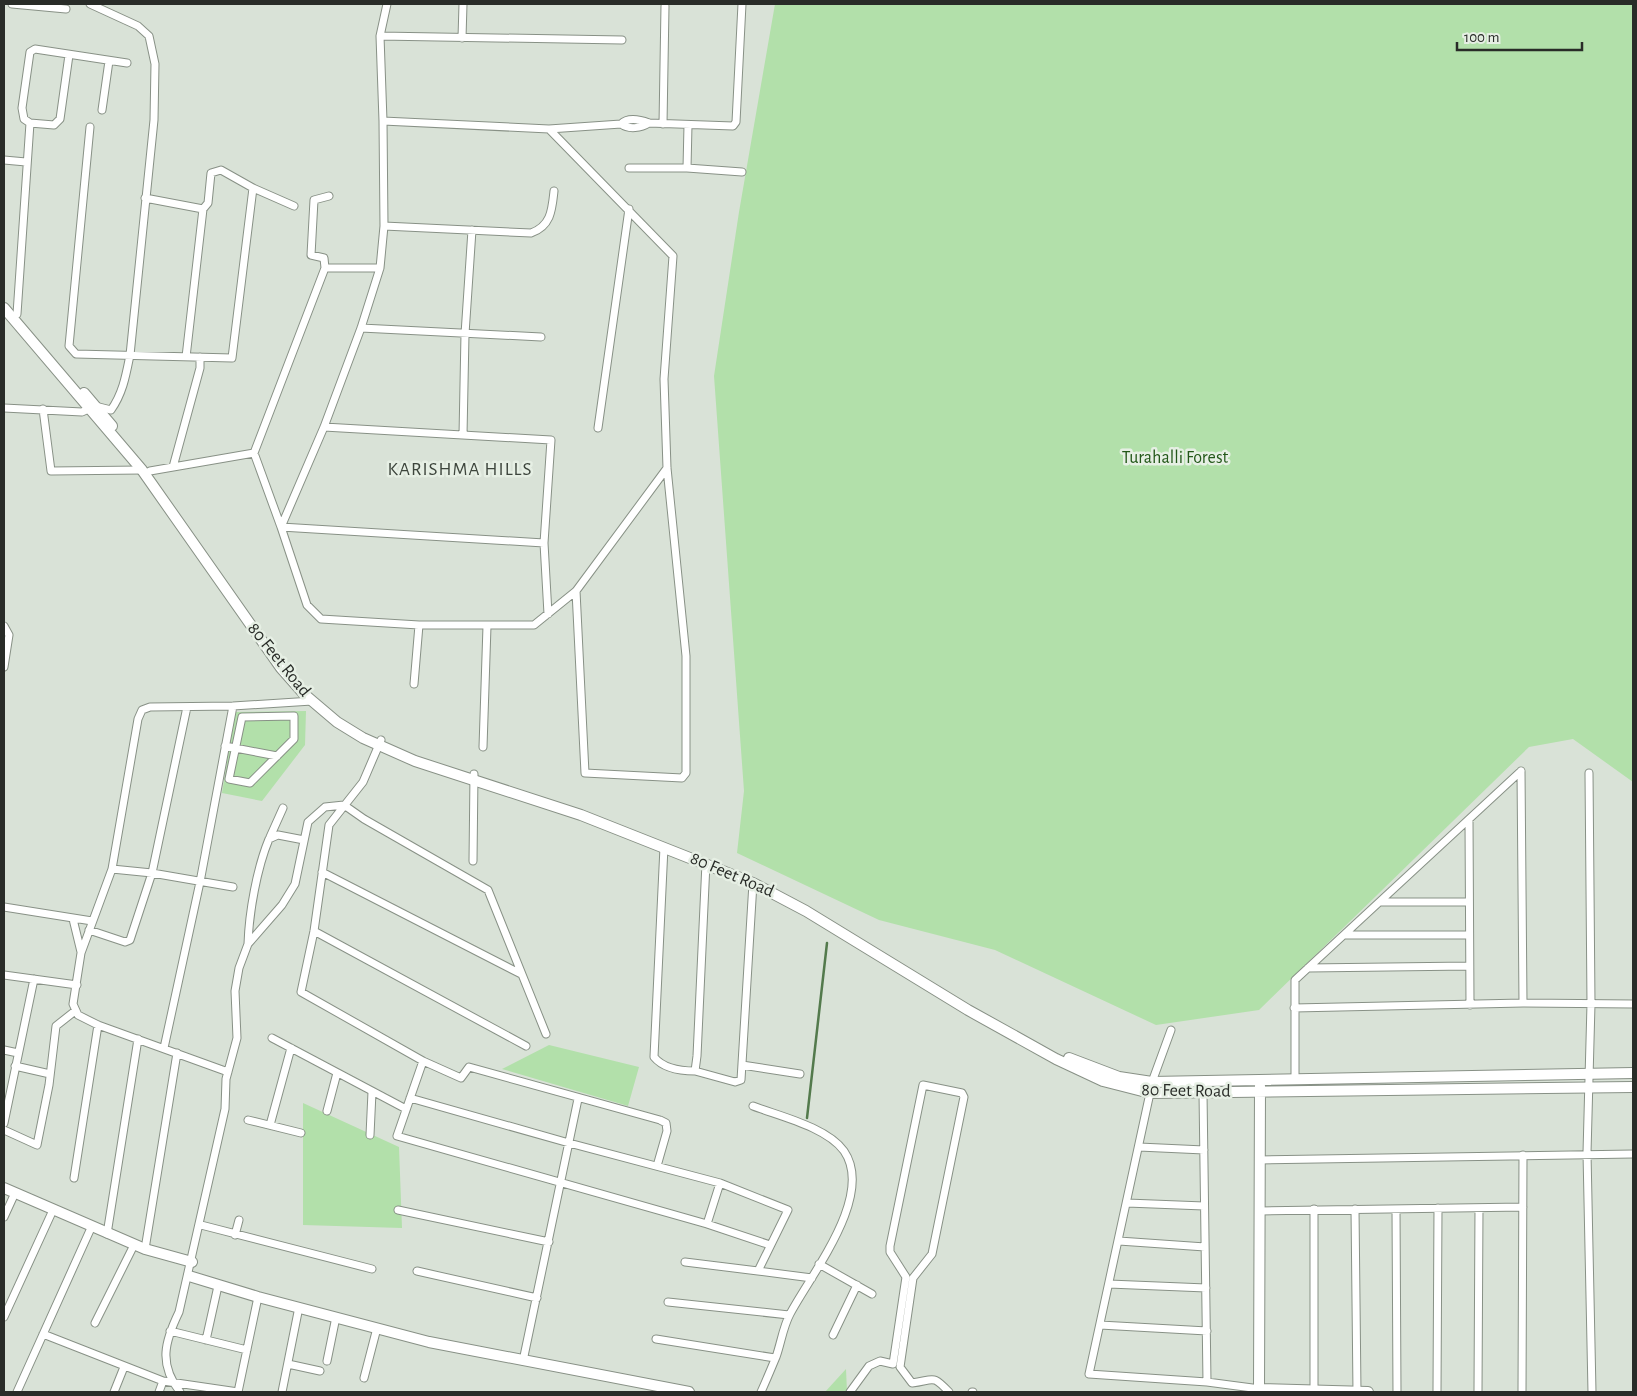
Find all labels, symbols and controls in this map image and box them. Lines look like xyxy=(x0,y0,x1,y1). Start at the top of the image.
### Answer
scale bar xyxy=(1457,20,1582,52)
text: 100 m xyxy=(1464,30,1499,45)
park label: Turahalli Forest xyxy=(1122,449,1229,467)
district label: KARISHMA HILLS xyxy=(388,460,532,479)
street label: 80 Feet Road xyxy=(244,620,314,700)
street label: 80 Feet Road xyxy=(687,849,777,901)
street label: 80 Feet Road xyxy=(1141,1081,1231,1101)

